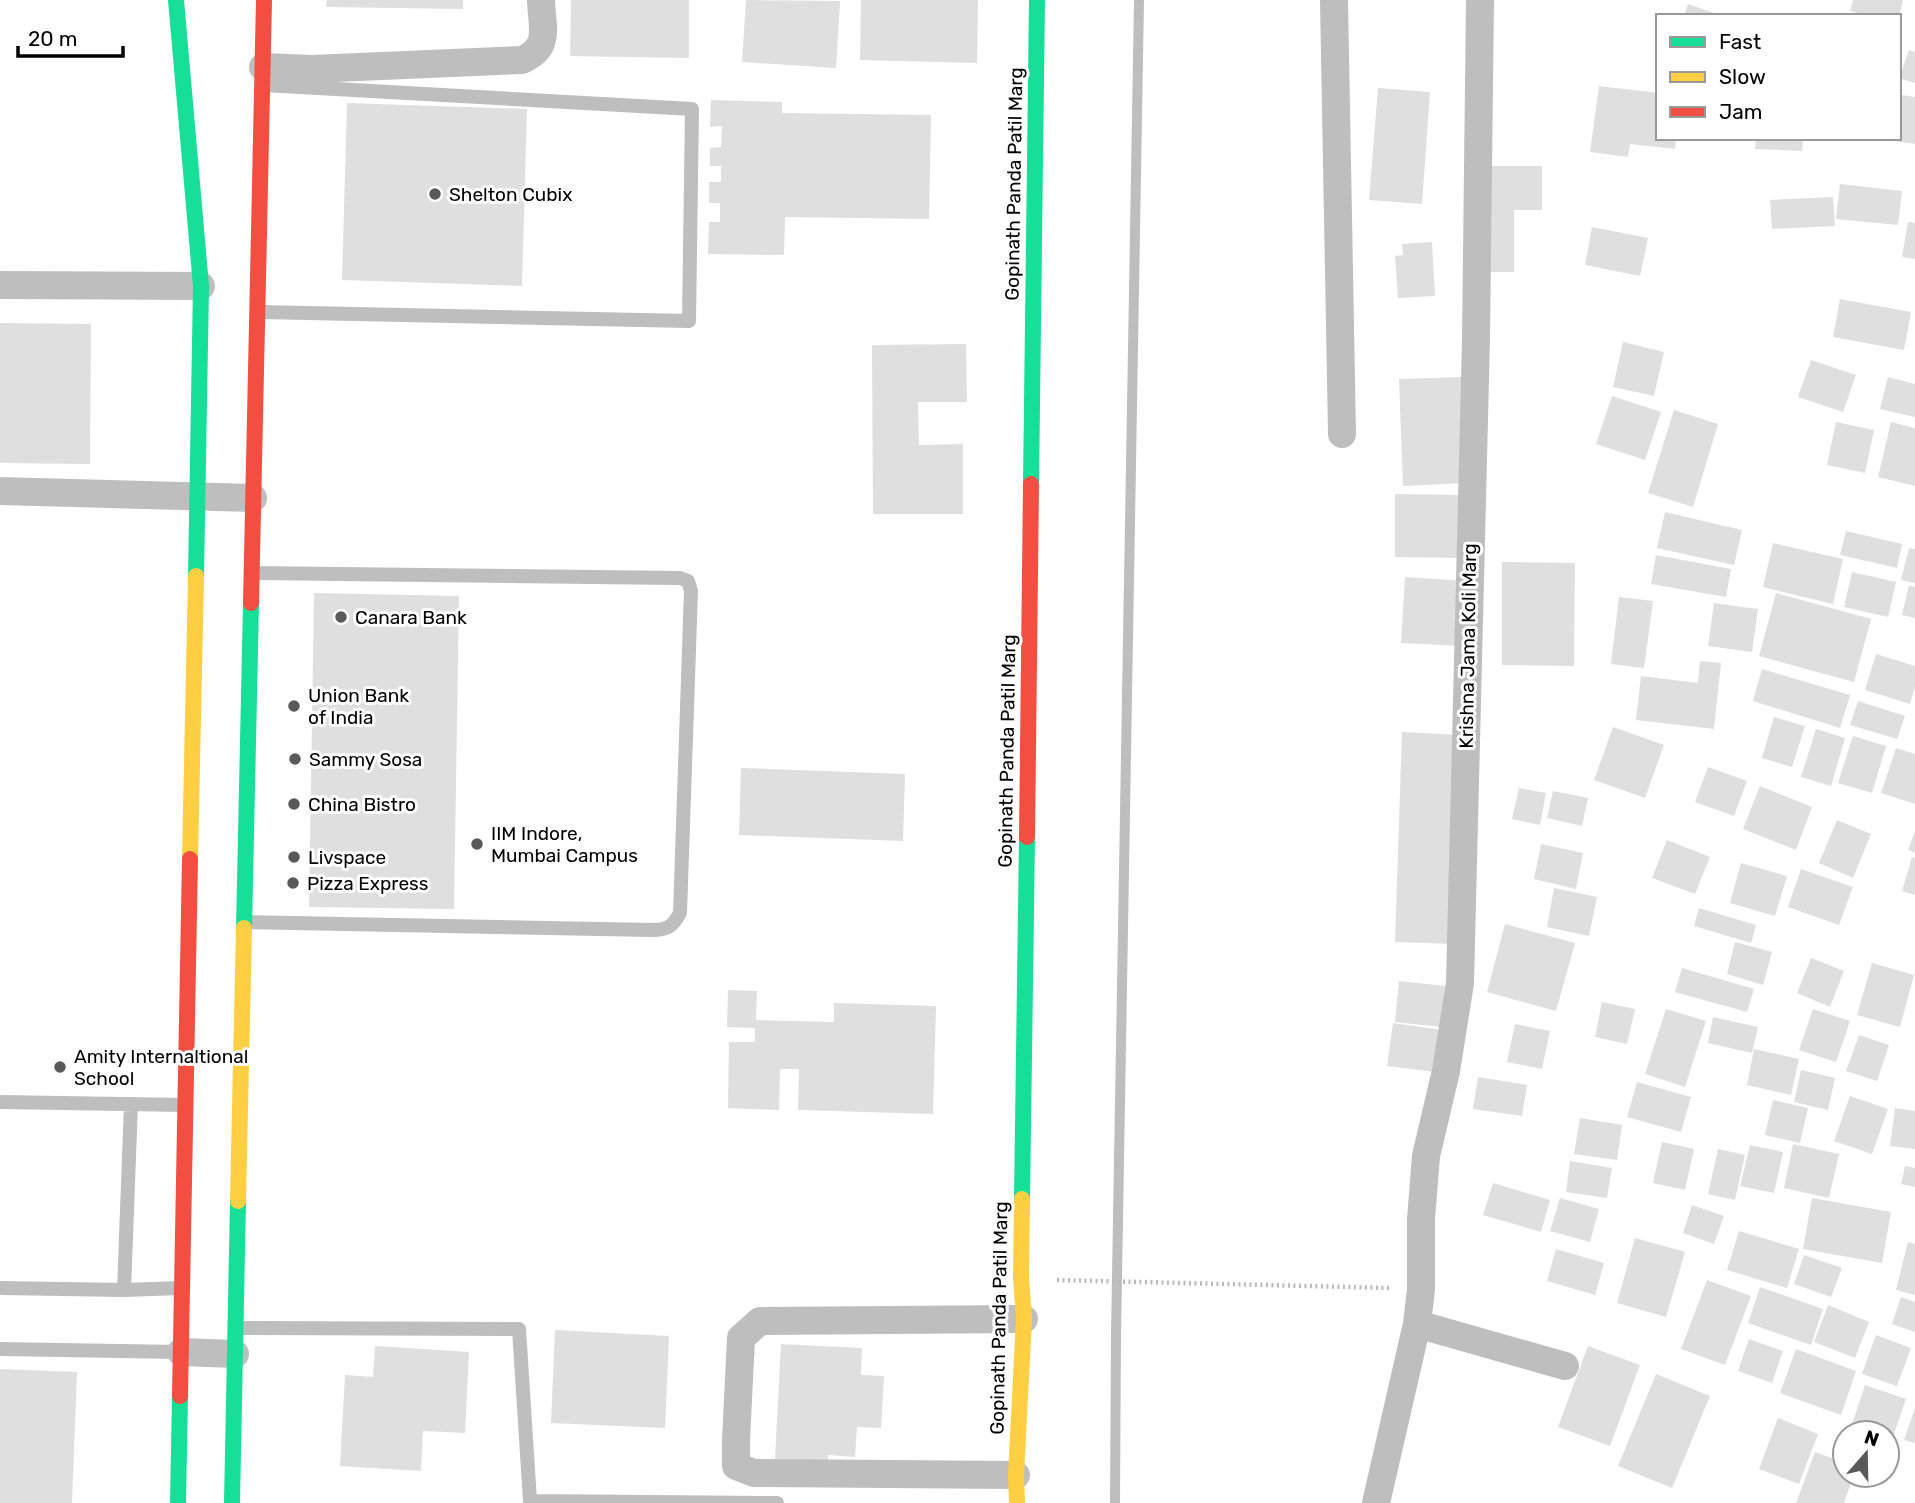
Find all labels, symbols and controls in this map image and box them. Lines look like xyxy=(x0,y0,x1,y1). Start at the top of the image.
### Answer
scale bar xyxy=(18,14,122,58)
legend xyxy=(1656,14,1901,140)
text: 20 m xyxy=(28,26,77,51)
text: Fast xyxy=(1719,29,1761,54)
text: Slow xyxy=(1719,64,1766,89)
street label: Gopinath Panda Patil Marg xyxy=(1000,67,1028,301)
text: Jam xyxy=(1719,99,1763,124)
place label: Shelton Cubix xyxy=(449,183,572,206)
marker: Shelton Cubix xyxy=(427,186,443,202)
street label: Krishna Jama Koli Marg xyxy=(1455,543,1481,749)
place label: Canara Bank xyxy=(355,606,467,629)
marker: Canara Bank xyxy=(333,609,349,625)
street label: Gopinath Panda Patil Marg xyxy=(993,634,1021,868)
place label: Union Bank of India xyxy=(308,684,409,729)
marker: Union Bank of India xyxy=(286,698,302,714)
place label: Sammy Sosa xyxy=(309,748,422,771)
marker: Sammy Sosa xyxy=(287,751,303,767)
place label: China Bistro xyxy=(308,793,416,816)
marker: China Bistro xyxy=(286,796,302,812)
place label: IIM Indore, Mumbai Campus xyxy=(491,822,638,867)
marker: IIM Indore, Mumbai Campus xyxy=(469,836,485,852)
place label: Livspace xyxy=(308,846,386,869)
marker: Livspace xyxy=(286,849,302,865)
place label: Pizza Express xyxy=(307,872,428,895)
marker: Pizza Express xyxy=(285,875,301,891)
place label: Amity Internaltional School xyxy=(74,1045,248,1090)
marker: Amity Internaltional School xyxy=(52,1059,68,1075)
street label: Gopinath Panda Patil Marg xyxy=(985,1201,1013,1435)
north arrow xyxy=(1831,1419,1901,1489)
text: N xyxy=(1861,1425,1882,1452)

